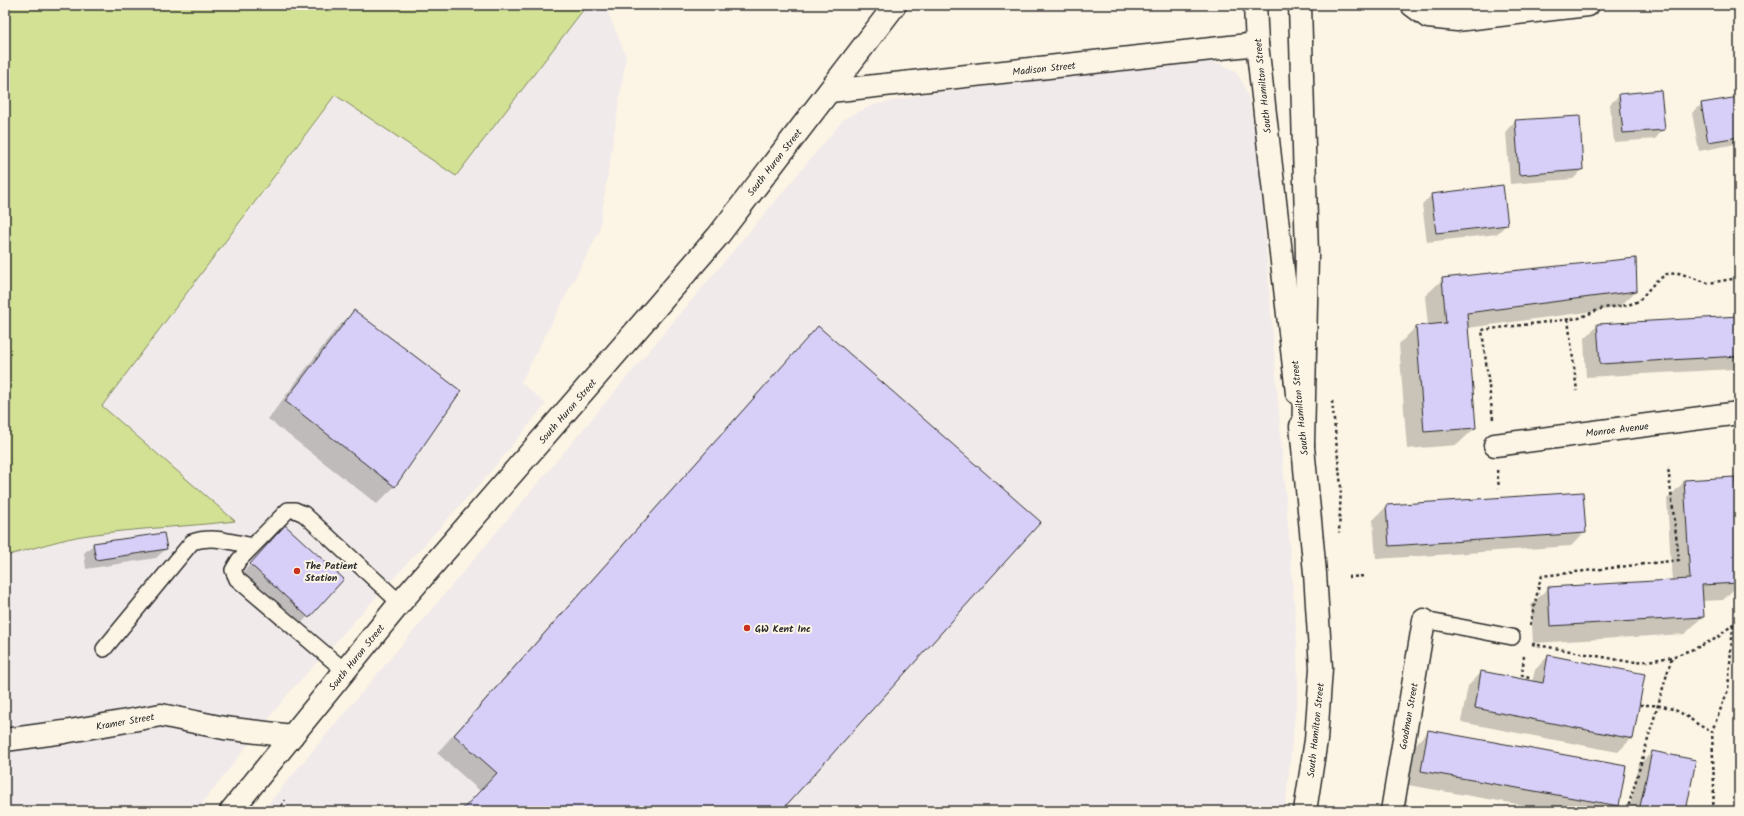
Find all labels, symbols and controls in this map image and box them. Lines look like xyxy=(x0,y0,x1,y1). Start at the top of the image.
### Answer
street label: South Hamilton Street xyxy=(1250,38,1276,134)
street label: Madison Street xyxy=(1012,58,1077,80)
street label: South Huron Street xyxy=(743,125,806,200)
street label: South Hamilton Street xyxy=(1287,360,1313,456)
street label: South Huron Street xyxy=(535,375,601,448)
street label: Monroe Avenue xyxy=(1585,418,1650,442)
place label: The Patient Station xyxy=(305,558,358,586)
marker: The Patient Station xyxy=(292,566,302,576)
street label: South Huron Street xyxy=(325,621,389,695)
place label: GW Kent Inc xyxy=(755,621,811,637)
marker: GW Kent Inc xyxy=(742,623,752,633)
street label: Goodman Street xyxy=(1395,681,1423,751)
street label: South Hamilton Street xyxy=(1303,682,1329,778)
street label: Kramer Street xyxy=(95,709,156,735)

